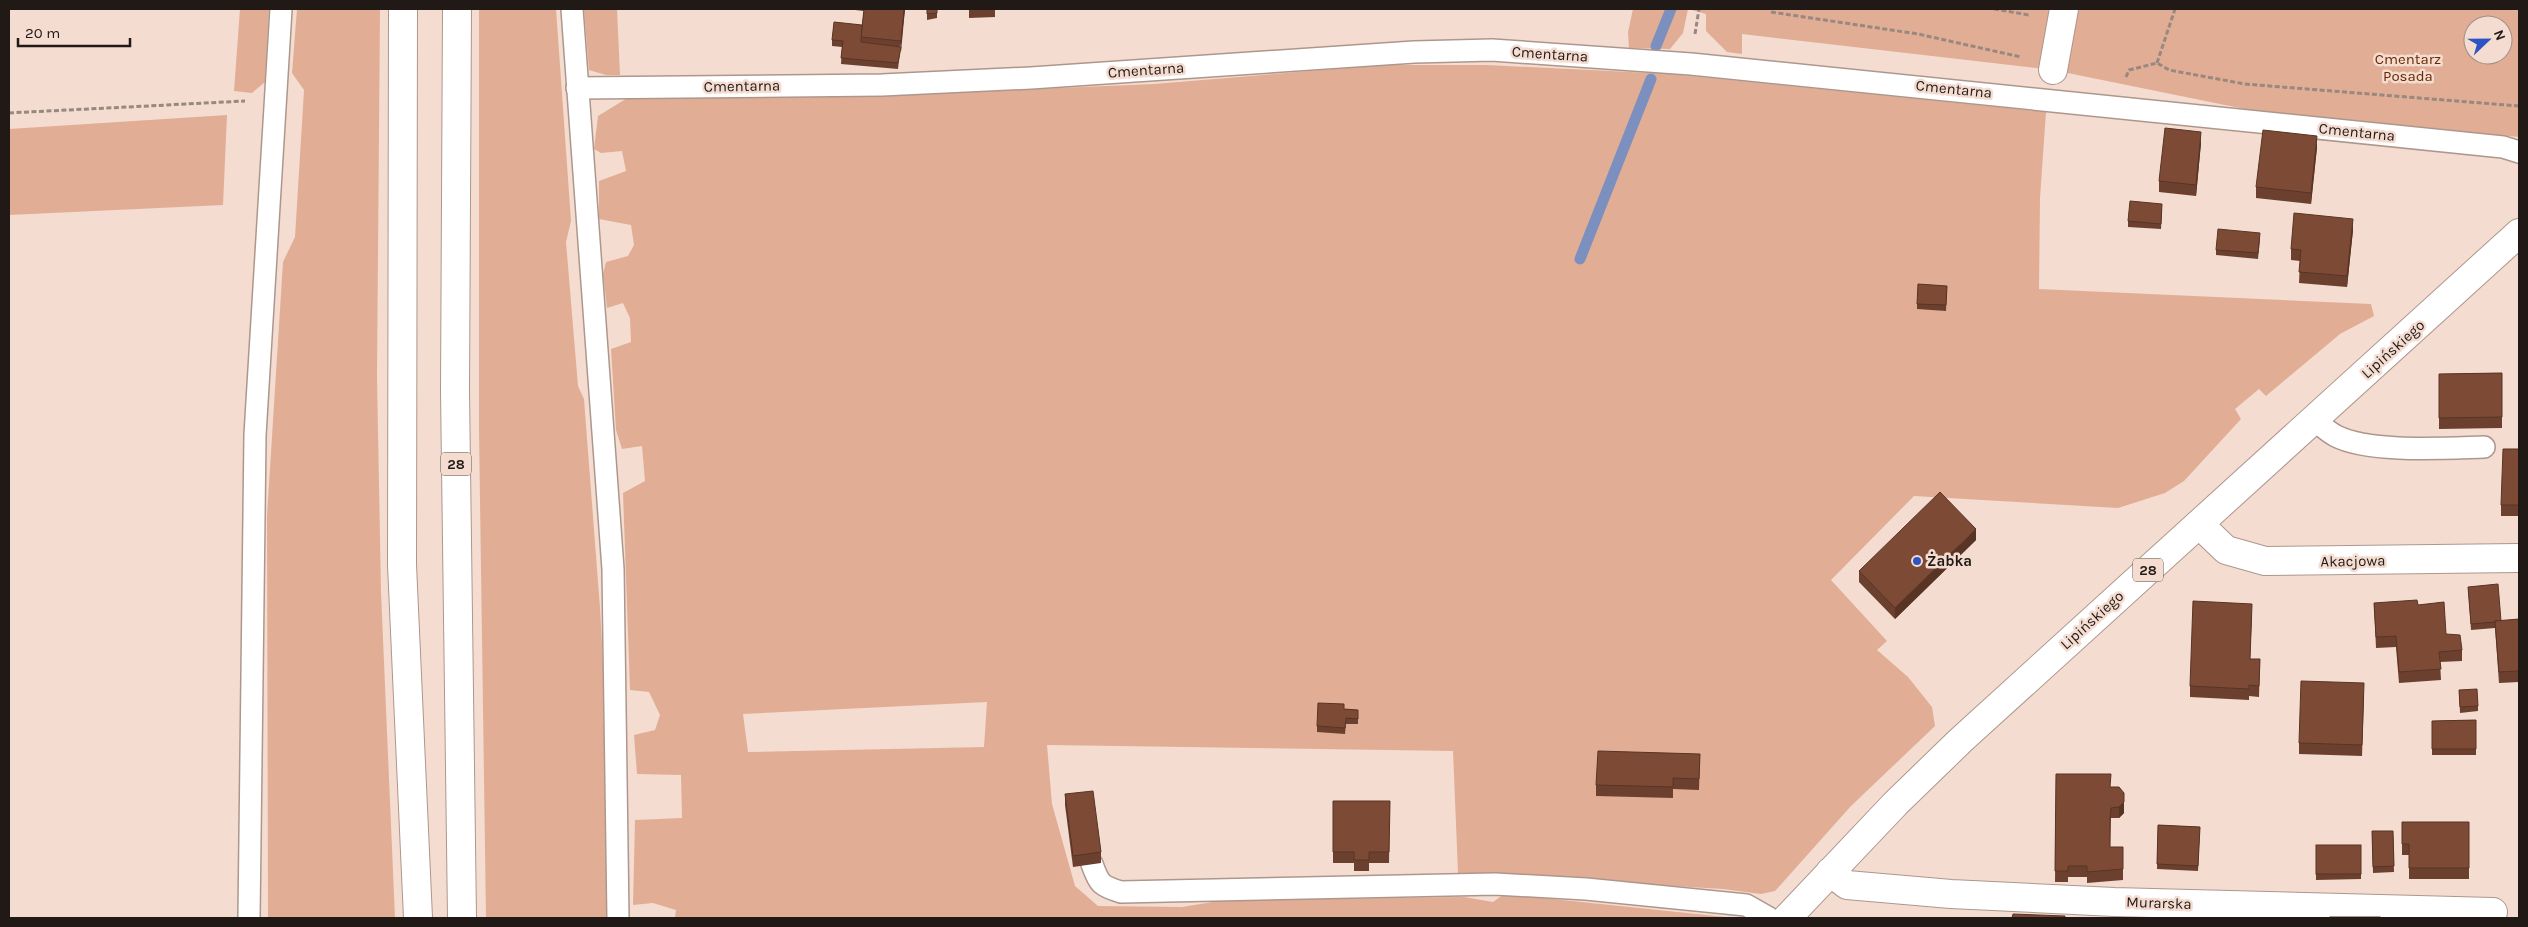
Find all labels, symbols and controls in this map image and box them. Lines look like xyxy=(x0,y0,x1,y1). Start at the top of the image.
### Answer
scale bar xyxy=(18,15,130,47)
north arrow xyxy=(2463,15,2513,65)
text: 20 m xyxy=(25,24,60,42)
text: N xyxy=(2490,27,2509,43)
street label: Cmentarna xyxy=(1511,42,1589,66)
park label: Cmentarz Posada xyxy=(2375,50,2441,85)
street label: Cmentarna xyxy=(1107,58,1185,82)
street label: Cmentarna xyxy=(704,76,780,96)
street label: Cmentarna xyxy=(1915,76,1993,102)
street label: Cmentarna xyxy=(2318,119,2396,145)
street label: Lipińskiego xyxy=(2358,316,2428,382)
road number: 28 xyxy=(441,452,471,476)
place label: Żabka xyxy=(1927,551,1972,570)
street label: Akacjowa xyxy=(2320,551,2386,571)
marker: Żabka xyxy=(1911,555,1923,567)
road number: 28 xyxy=(2133,558,2163,582)
street label: Lipińskiego xyxy=(2057,587,2127,653)
street label: Murarska xyxy=(2126,893,2192,913)

